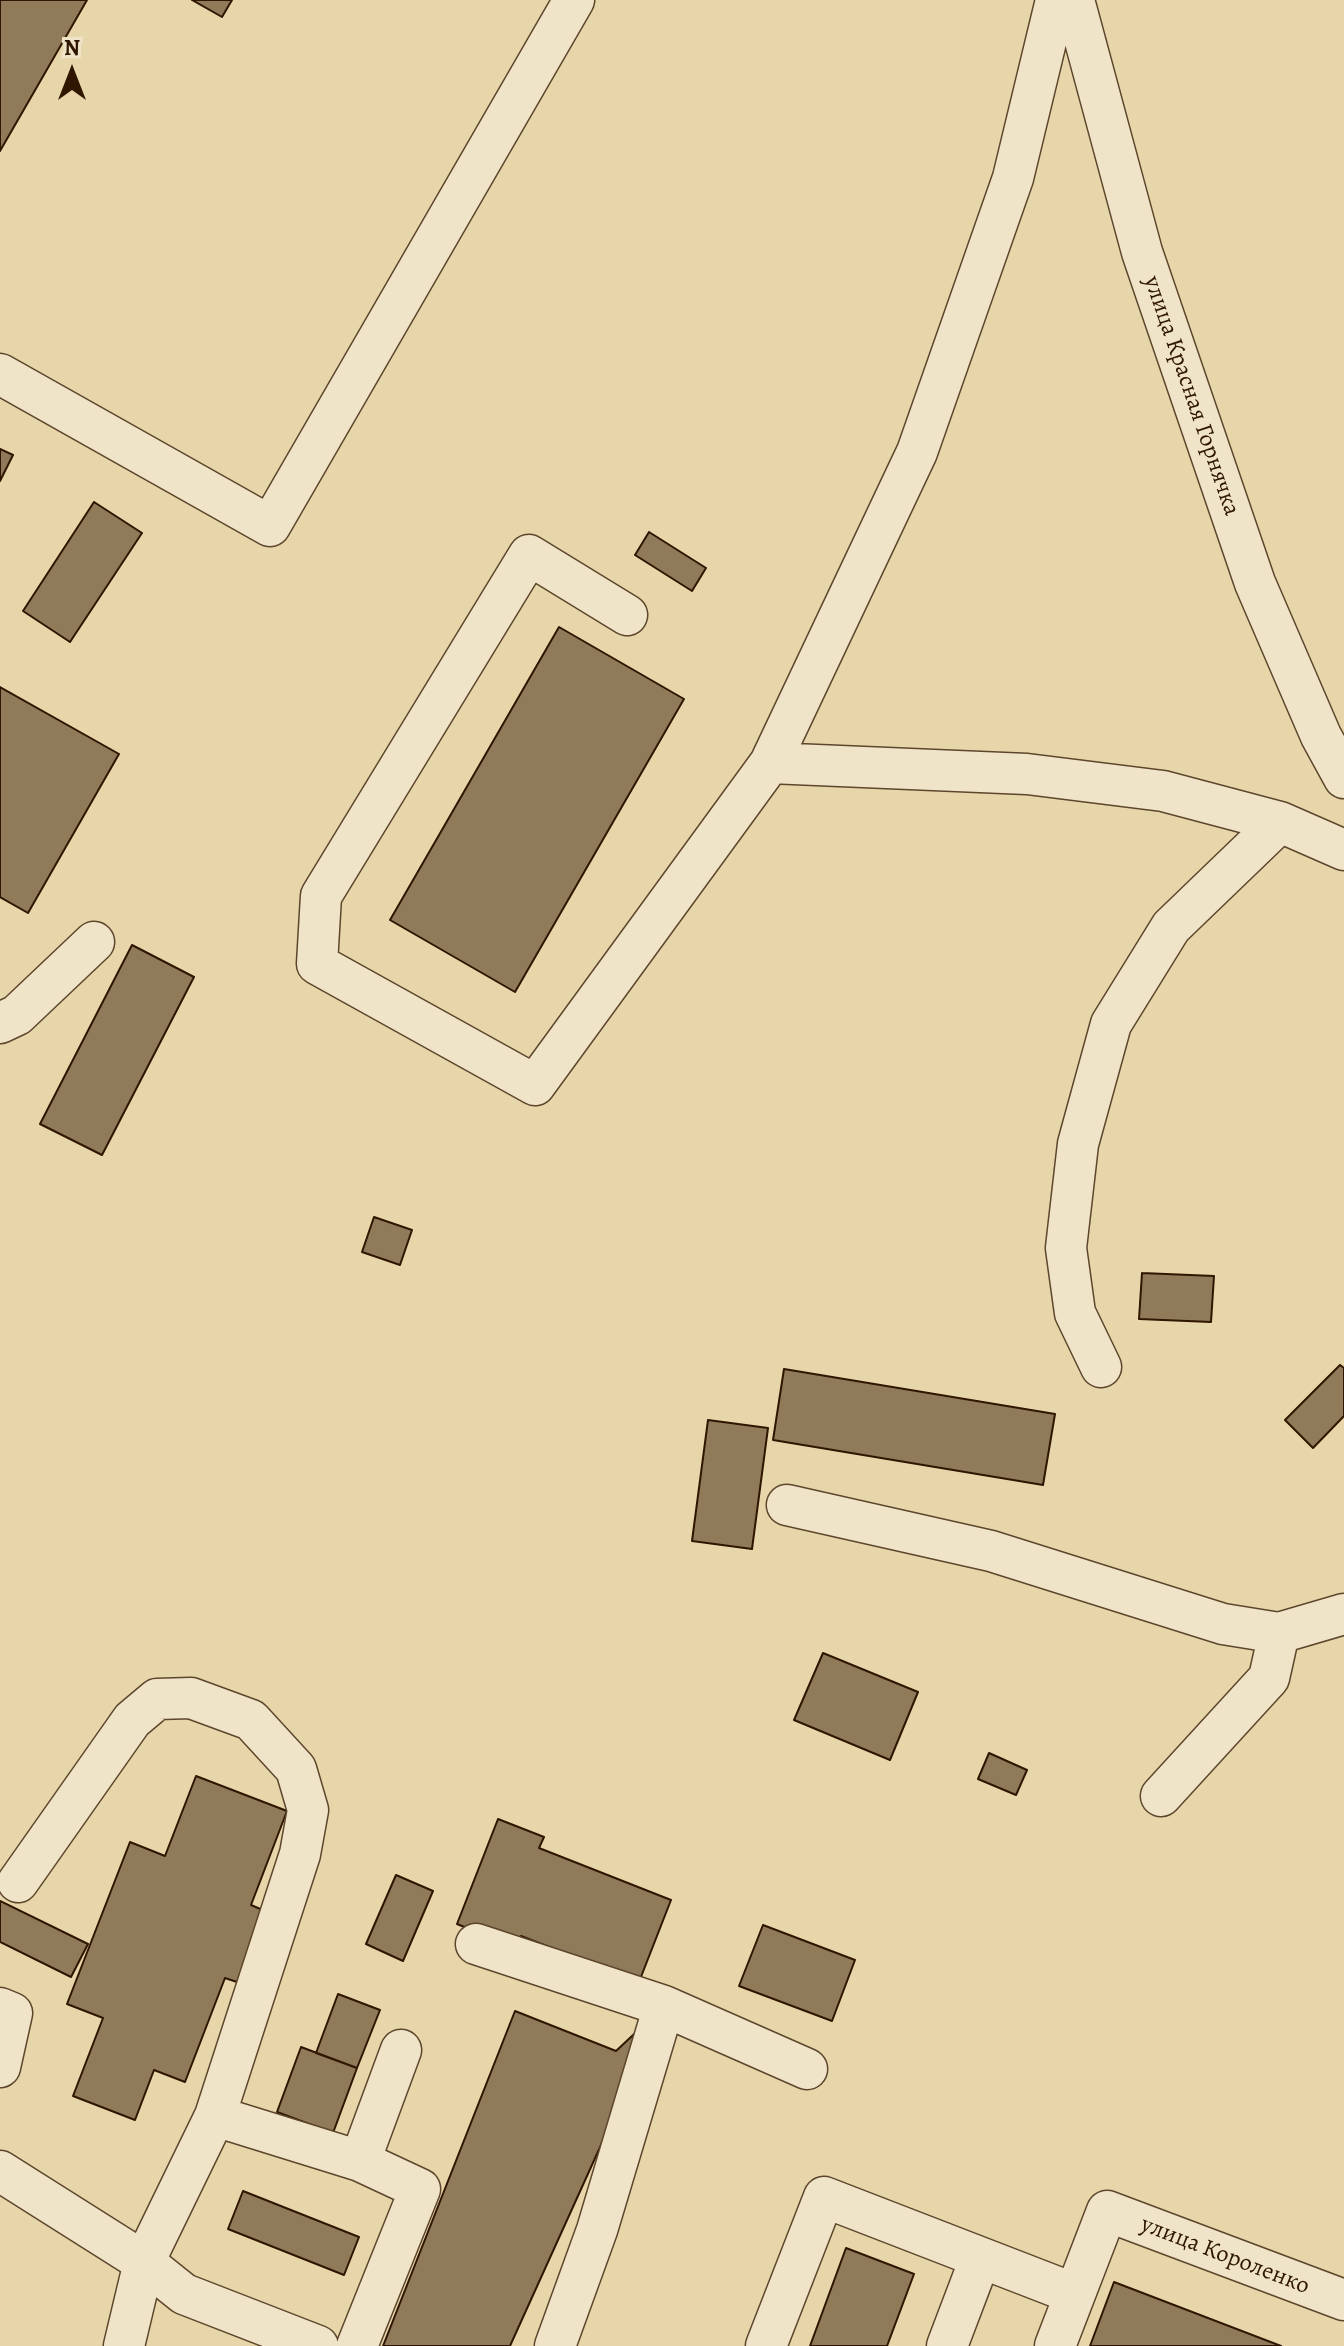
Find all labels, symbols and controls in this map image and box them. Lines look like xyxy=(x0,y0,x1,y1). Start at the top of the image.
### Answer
north arrow xyxy=(32,32,112,112)
text: N xyxy=(64,33,80,63)
street label: улица Красная Горнячка xyxy=(1136,272,1246,520)
street label: улица Короленко xyxy=(1137,2211,1313,2301)

